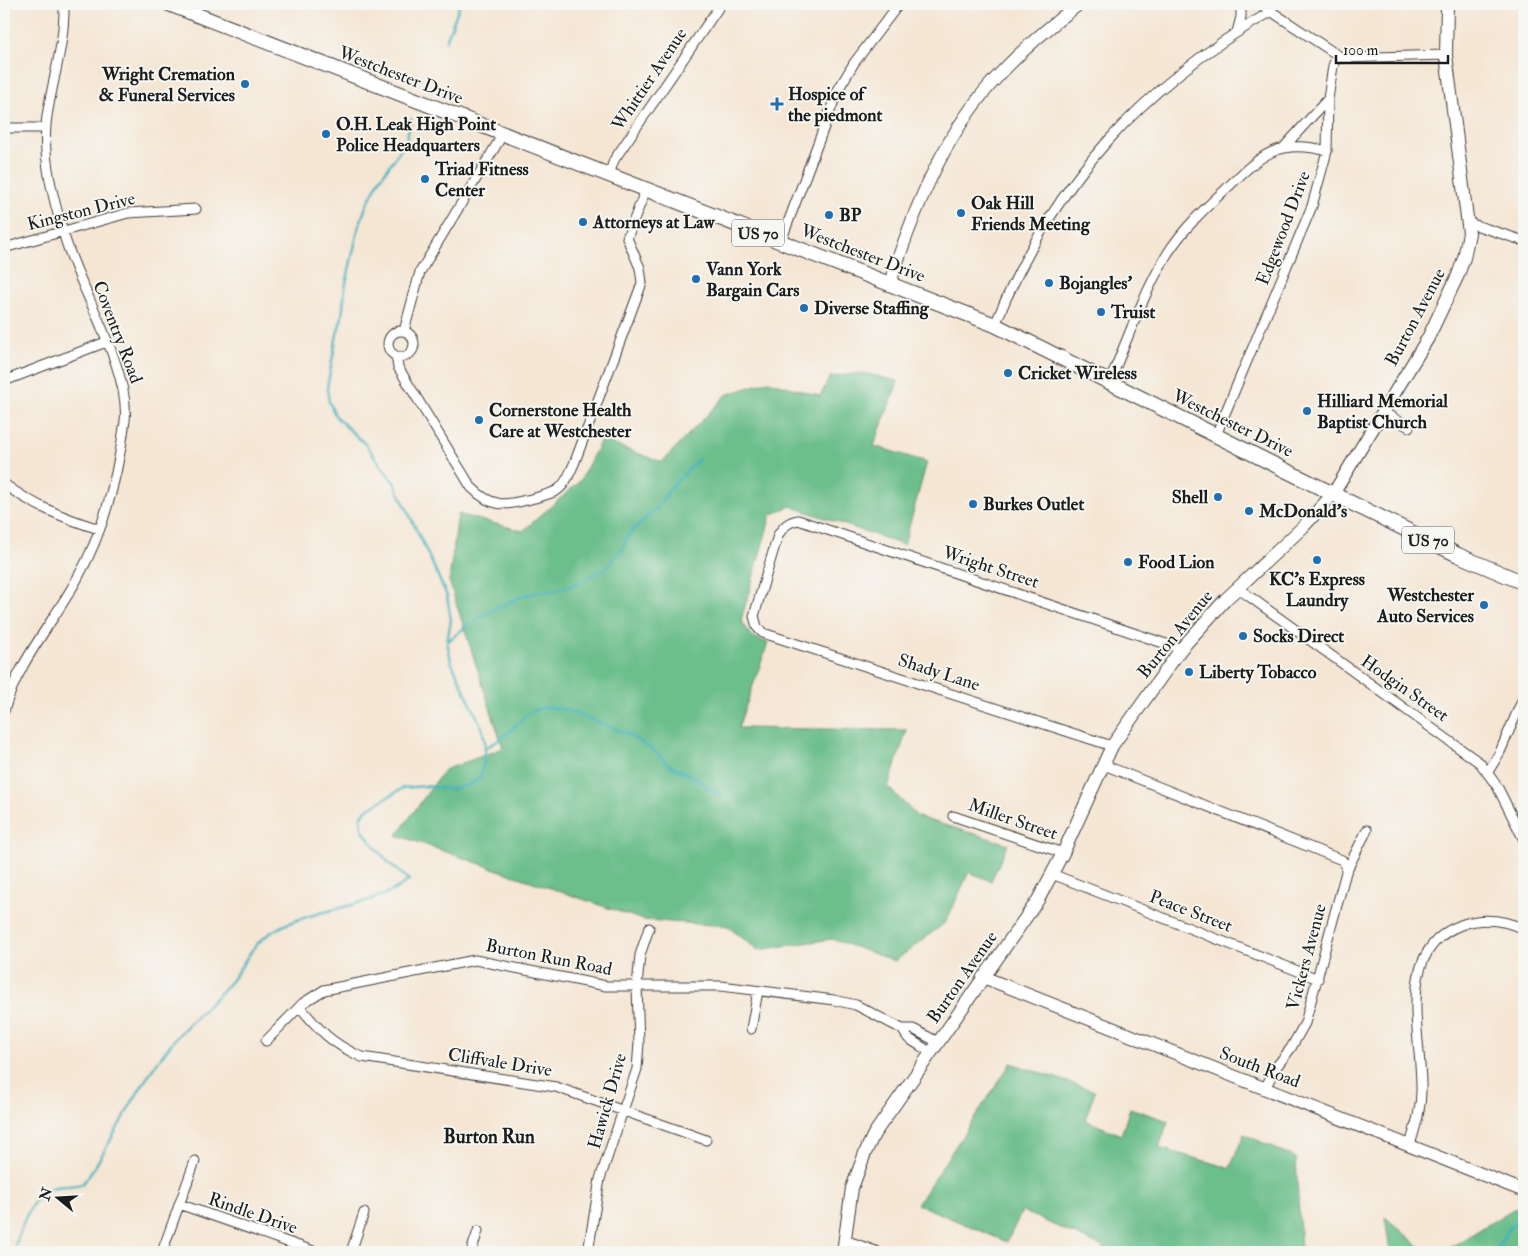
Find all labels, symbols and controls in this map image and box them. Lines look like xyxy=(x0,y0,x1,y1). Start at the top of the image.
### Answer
street label: Whittier Avenue xyxy=(606,23,693,136)
scale bar xyxy=(1336,32,1448,64)
street label: Westchester Drive xyxy=(334,41,467,110)
text: 100 m xyxy=(1343,41,1379,60)
place label: Wright Cremation & Funeral Services xyxy=(99,63,236,107)
marker: Wright Cremation & Funeral Services xyxy=(239,78,251,90)
place label: Hospice of the piedmont xyxy=(788,83,882,127)
marker: Hospice of the piedmont xyxy=(770,97,784,111)
place label: O.H. Leak High Point Police Headquarters xyxy=(336,113,496,157)
marker: O.H. Leak High Point Police Headquarters xyxy=(320,128,332,140)
place label: Triad Fitness Center xyxy=(434,158,529,202)
street label: Edgewood Drive xyxy=(1251,167,1316,288)
marker: Triad Fitness Center xyxy=(419,173,431,185)
street label: Kingston Drive xyxy=(25,187,138,236)
place label: Oak Hill Friends Meeting xyxy=(971,192,1091,236)
place label: BP xyxy=(839,204,862,227)
marker: Oak Hill Friends Meeting xyxy=(955,207,967,219)
marker: BP xyxy=(823,209,835,221)
place label: Attorneys at Law xyxy=(592,211,715,234)
marker: Attorneys at Law xyxy=(577,216,589,228)
street label: Westchester Drive xyxy=(796,219,929,288)
road number: US 70 xyxy=(732,220,784,247)
place label: Vann York Bargain Cars xyxy=(705,258,799,302)
street label: Burton Avenue xyxy=(1380,264,1451,370)
place label: Bojangles' xyxy=(1059,272,1132,295)
marker: Vann York Bargain Cars xyxy=(690,273,702,285)
marker: Bojangles' xyxy=(1043,277,1055,289)
street label: Coventry Road xyxy=(87,278,148,387)
place label: Diverse Staffing xyxy=(814,297,930,320)
place label: Truist xyxy=(1110,301,1155,324)
marker: Diverse Staffing xyxy=(798,302,810,314)
marker: Truist xyxy=(1095,306,1107,318)
place label: Cricket Wireless xyxy=(1018,362,1137,385)
marker: Cricket Wireless xyxy=(1002,367,1014,379)
street label: Westchester Drive xyxy=(1168,384,1297,463)
place label: Hilliard Memorial Baptist Church xyxy=(1317,390,1448,434)
place label: Cornerstone Health Care at Westchester xyxy=(489,399,632,443)
marker: Hilliard Memorial Baptist Church xyxy=(1301,405,1313,417)
marker: Cornerstone Health Care at Westchester xyxy=(473,414,485,426)
place label: Shell xyxy=(1172,486,1208,509)
marker: Shell xyxy=(1212,491,1224,503)
place label: Burkes Outlet xyxy=(983,493,1084,516)
marker: Burkes Outlet xyxy=(967,498,979,510)
place label: McDonald's xyxy=(1258,500,1347,523)
marker: McDonald's xyxy=(1243,505,1255,517)
road number: US 70 xyxy=(1402,526,1454,554)
street label: Wright Street xyxy=(939,541,1042,594)
place label: Food Lion xyxy=(1138,551,1215,574)
marker: KC's Express Laundry xyxy=(1311,554,1323,566)
marker: Food Lion xyxy=(1122,556,1134,568)
place label: KC's Express Laundry xyxy=(1269,568,1365,612)
place label: Westchester Auto Services xyxy=(1376,584,1474,628)
street label: Burton Avenue xyxy=(1133,585,1218,683)
marker: Westchester Auto Services xyxy=(1478,599,1490,611)
place label: Socks Direct xyxy=(1253,625,1344,648)
marker: Socks Direct xyxy=(1237,630,1249,642)
street label: Shady Lane xyxy=(895,648,983,697)
street label: Hodgin Street xyxy=(1356,650,1453,727)
place label: Liberty Tobacco xyxy=(1199,661,1317,684)
marker: Liberty Tobacco xyxy=(1183,666,1195,678)
street label: Miller Street xyxy=(965,793,1061,845)
street label: Peace Street xyxy=(1146,885,1236,938)
street label: Vickers Avenue xyxy=(1281,901,1332,1013)
street label: Burton Avenue xyxy=(922,926,1003,1028)
street label: Burton Run Road xyxy=(484,934,614,981)
street label: South Road xyxy=(1216,1042,1304,1093)
street label: Cliffvale Drive xyxy=(446,1043,554,1082)
street label: Hawick Drive xyxy=(583,1050,632,1152)
district label: Burton Run xyxy=(443,1125,535,1149)
north arrow xyxy=(32,1174,82,1224)
text: N xyxy=(36,1185,56,1204)
street label: Rindle Drive xyxy=(205,1187,301,1240)

